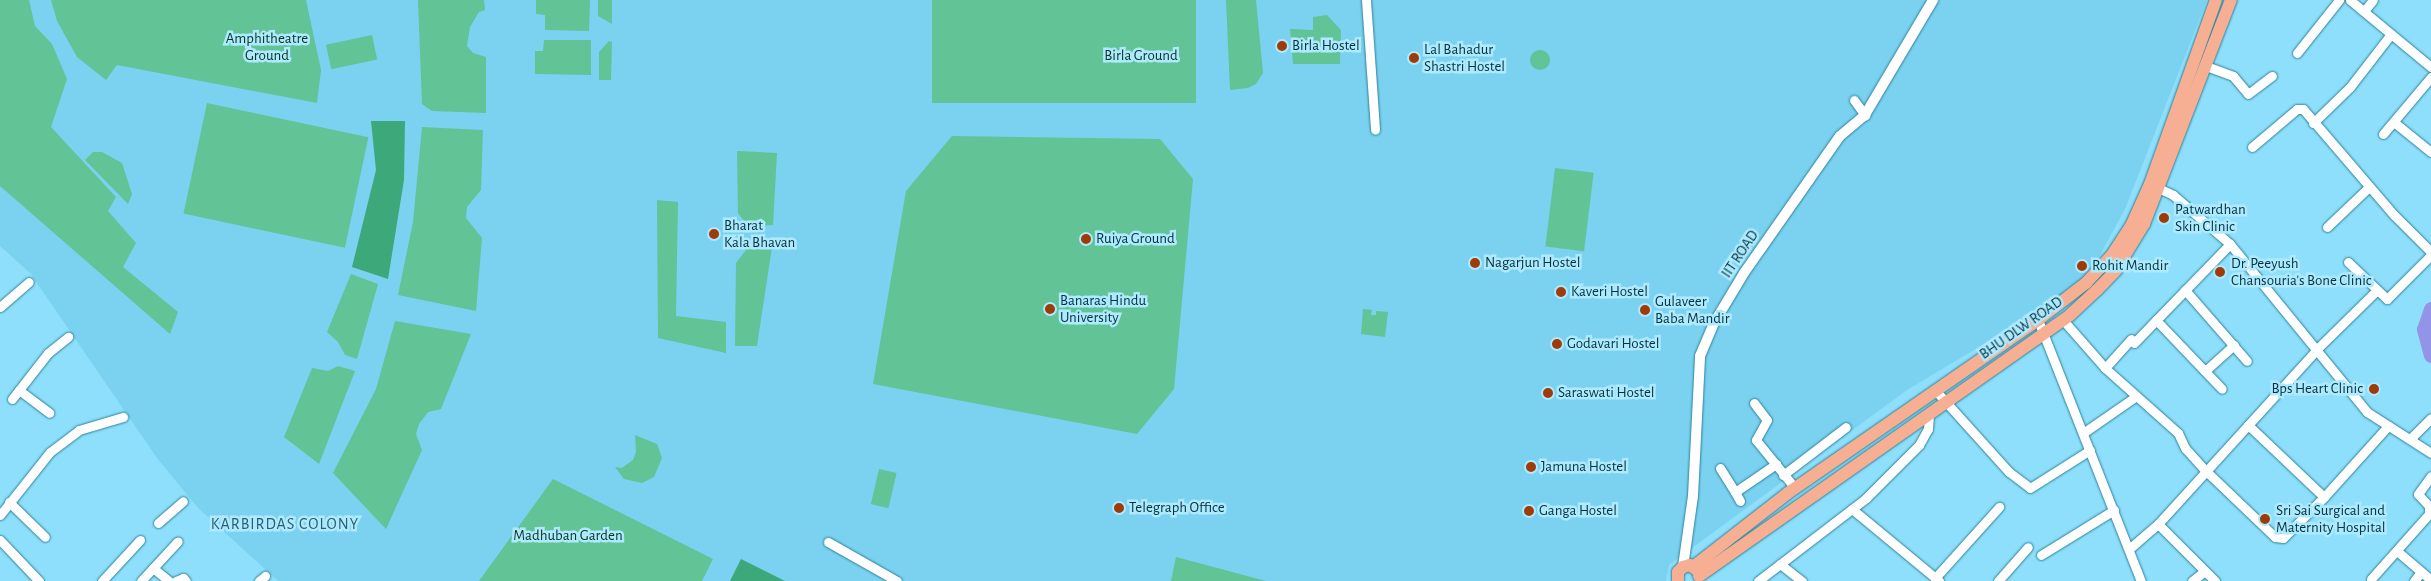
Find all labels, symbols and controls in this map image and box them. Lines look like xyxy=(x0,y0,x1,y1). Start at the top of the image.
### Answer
park label: Amphitheatre Ground xyxy=(226,29,308,64)
place label: Birla Hostel xyxy=(1292,37,1360,55)
marker: Birla Hostel xyxy=(1276,40,1288,52)
place label: Lal Bahadur Shastri Hostel xyxy=(1424,40,1505,75)
park label: Birla Ground xyxy=(1104,47,1178,65)
marker: Lal Bahadur Shastri Hostel xyxy=(1408,52,1420,64)
place label: Patwardhan Skin Clinic xyxy=(2175,200,2246,235)
marker: Patwardhan Skin Clinic xyxy=(2157,211,2171,225)
place label: Bharat Kala Bhavan xyxy=(724,216,795,251)
street label: IIT ROAD xyxy=(1718,227,1762,281)
marker: Bharat Kala Bhavan xyxy=(708,228,720,240)
place label: Ruiya Ground xyxy=(1096,230,1175,248)
marker: Ruiya Ground xyxy=(1080,233,1092,245)
place label: Nagarjun Hostel xyxy=(1485,254,1580,272)
place label: Dr. Peeyush Chansouria's Bone Clinic xyxy=(2231,254,2372,289)
marker: Nagarjun Hostel xyxy=(1469,257,1481,269)
place label: Rohit Mandir xyxy=(2092,257,2168,275)
marker: Rohit Mandir xyxy=(2076,260,2088,272)
marker: Dr. Peeyush Chansouria's Bone Clinic xyxy=(2213,265,2227,279)
place label: Kaveri Hostel xyxy=(1571,283,1648,301)
marker: Kaveri Hostel xyxy=(1555,286,1567,298)
place label: Banaras Hindu University xyxy=(1060,291,1146,326)
place label: Gulaveer Baba Mandir xyxy=(1655,292,1730,327)
street label: BHU DLW ROAD xyxy=(1976,293,2066,363)
marker: Banaras Hindu University xyxy=(1044,303,1056,315)
marker: Gulaveer Baba Mandir xyxy=(1639,304,1651,316)
place label: Godavari Hostel xyxy=(1567,335,1659,353)
marker: Godavari Hostel xyxy=(1551,338,1563,350)
place label: Bps Heart Clinic xyxy=(2271,380,2363,398)
marker: Bps Heart Clinic xyxy=(2367,382,2381,396)
place label: Saraswati Hostel xyxy=(1558,384,1654,402)
marker: Saraswati Hostel xyxy=(1542,387,1554,399)
place label: Jamuna Hostel xyxy=(1541,458,1627,476)
marker: Jamuna Hostel xyxy=(1525,461,1537,473)
place label: Telegraph Office xyxy=(1129,499,1225,517)
place label: Sri Sai Surgical and Maternity Hospital xyxy=(2276,501,2386,536)
marker: Telegraph Office xyxy=(1113,502,1125,514)
place label: Ganga Hostel xyxy=(1539,502,1617,520)
marker: Ganga Hostel xyxy=(1523,505,1535,517)
marker: Sri Sai Surgical and Maternity Hospital xyxy=(2258,512,2272,526)
district label: KARBIRDAS COLONY xyxy=(209,514,361,534)
park label: Madhuban Garden xyxy=(513,527,623,545)

